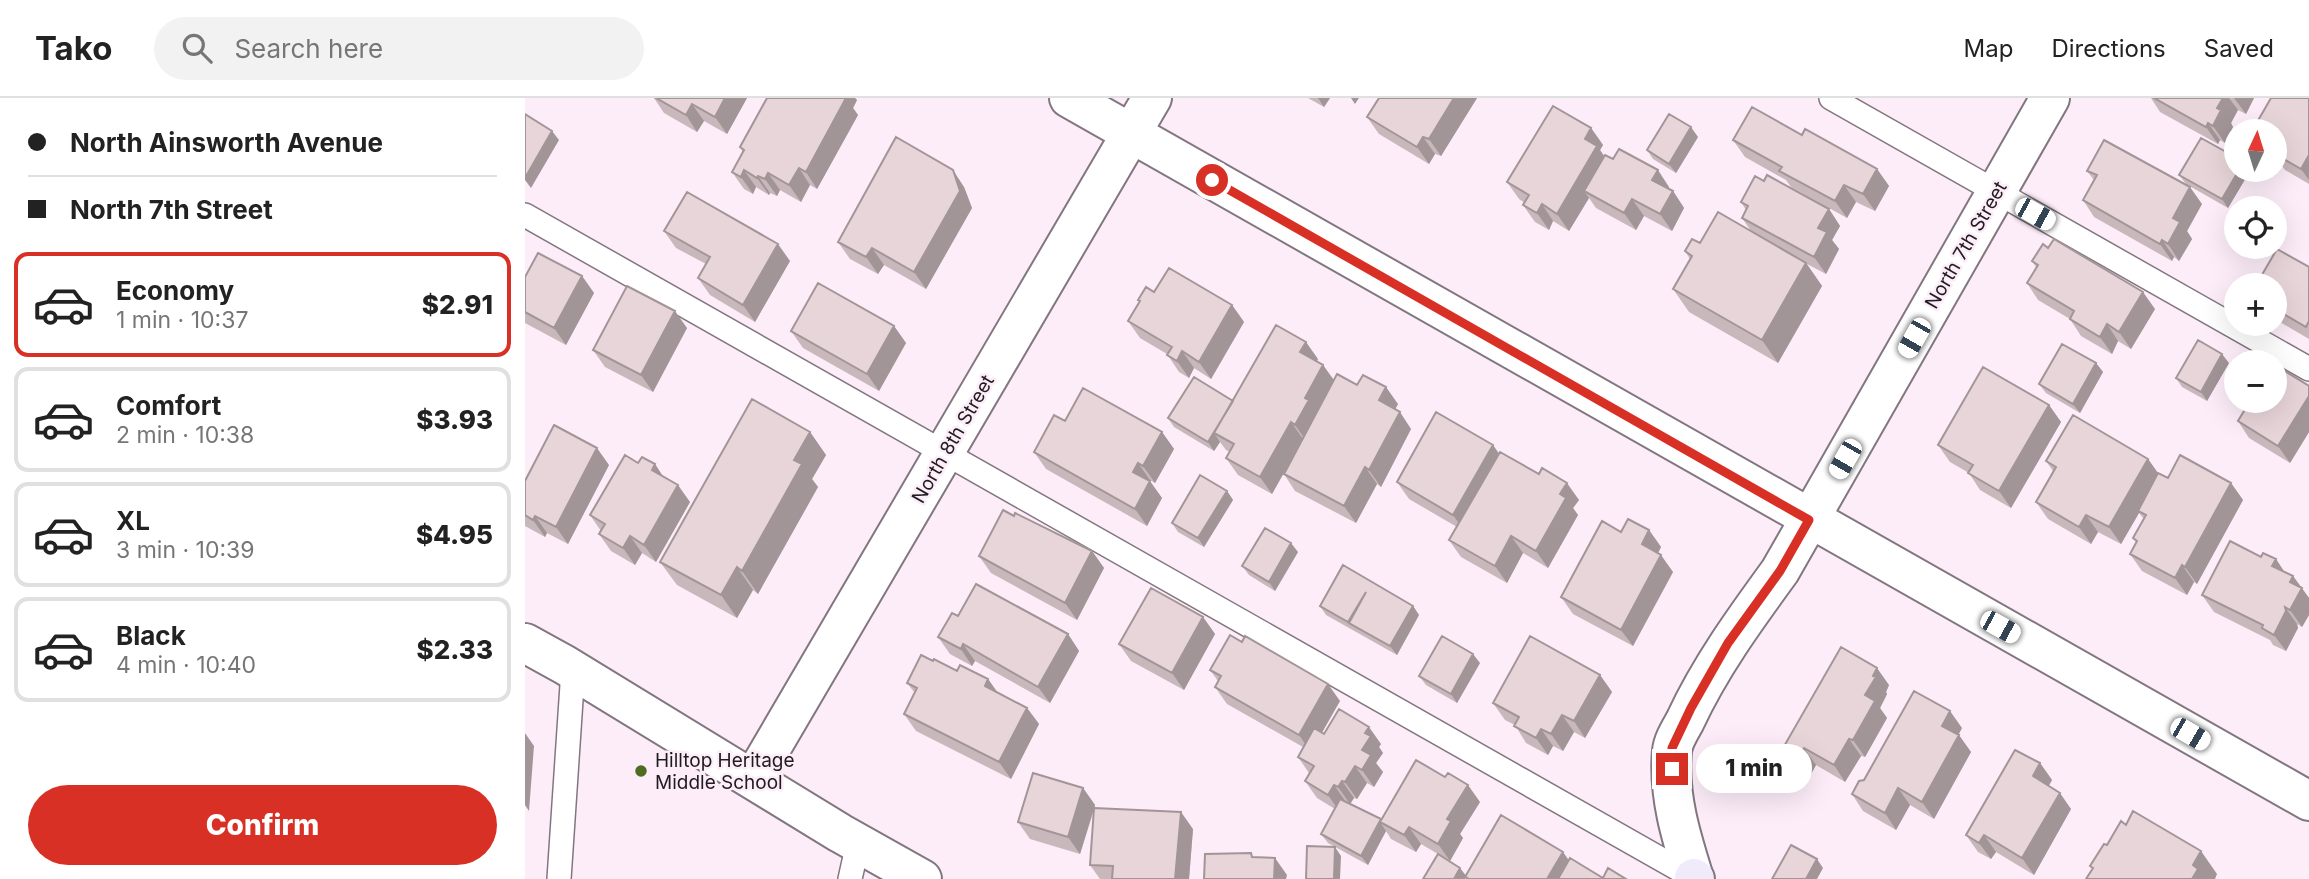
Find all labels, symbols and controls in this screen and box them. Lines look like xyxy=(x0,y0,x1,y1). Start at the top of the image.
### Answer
search box xyxy=(154,17,644,80)
text: Tako xyxy=(35,28,112,68)
icon: search xyxy=(178,29,216,67)
text: Search here xyxy=(234,33,383,64)
text: Map xyxy=(1964,34,2013,63)
text: Directions xyxy=(2051,34,2166,63)
text: Saved xyxy=(2204,34,2274,63)
north arrow xyxy=(2224,119,2287,182)
map controls xyxy=(2224,119,2287,413)
text: North Ainsworth Avenue xyxy=(70,127,383,158)
route start xyxy=(1196,164,1228,196)
street label: North 7th Street xyxy=(1920,177,2012,313)
text: North 7th Street xyxy=(70,194,273,225)
car xyxy=(2012,195,2059,233)
button: locate xyxy=(2224,196,2287,259)
icon: car xyxy=(32,273,95,336)
button: + xyxy=(2224,273,2287,336)
text: Economy xyxy=(116,275,234,306)
text: $2.91 xyxy=(422,289,493,320)
text: 1 min · 10:37 xyxy=(116,306,248,334)
car xyxy=(1895,315,1934,361)
button: − xyxy=(2224,350,2287,413)
street label: North 8th Street xyxy=(907,371,999,507)
icon: car xyxy=(32,388,95,451)
text: Comfort xyxy=(116,390,221,421)
text: $3.93 xyxy=(416,404,493,435)
text: 2 min · 10:38 xyxy=(116,421,254,449)
car xyxy=(1826,436,1865,482)
icon: car xyxy=(32,503,95,566)
text: XL xyxy=(116,505,150,536)
text: $4.95 xyxy=(416,519,493,550)
text: 3 min · 10:39 xyxy=(116,536,255,564)
car xyxy=(1977,608,2024,646)
icon: car xyxy=(32,618,95,681)
text: Black xyxy=(116,620,186,651)
text: $2.33 xyxy=(416,634,493,665)
text: 4 min · 10:40 xyxy=(116,651,256,679)
car xyxy=(2167,714,2214,754)
callout: 1 min xyxy=(1697,744,1812,794)
place label: Hilltop Heritage Middle School xyxy=(655,749,795,794)
route end xyxy=(1656,753,1688,785)
text: 1 min xyxy=(1725,754,1783,782)
marker: Hilltop Heritage Middle School xyxy=(633,763,649,779)
button: Confirm xyxy=(28,785,497,865)

